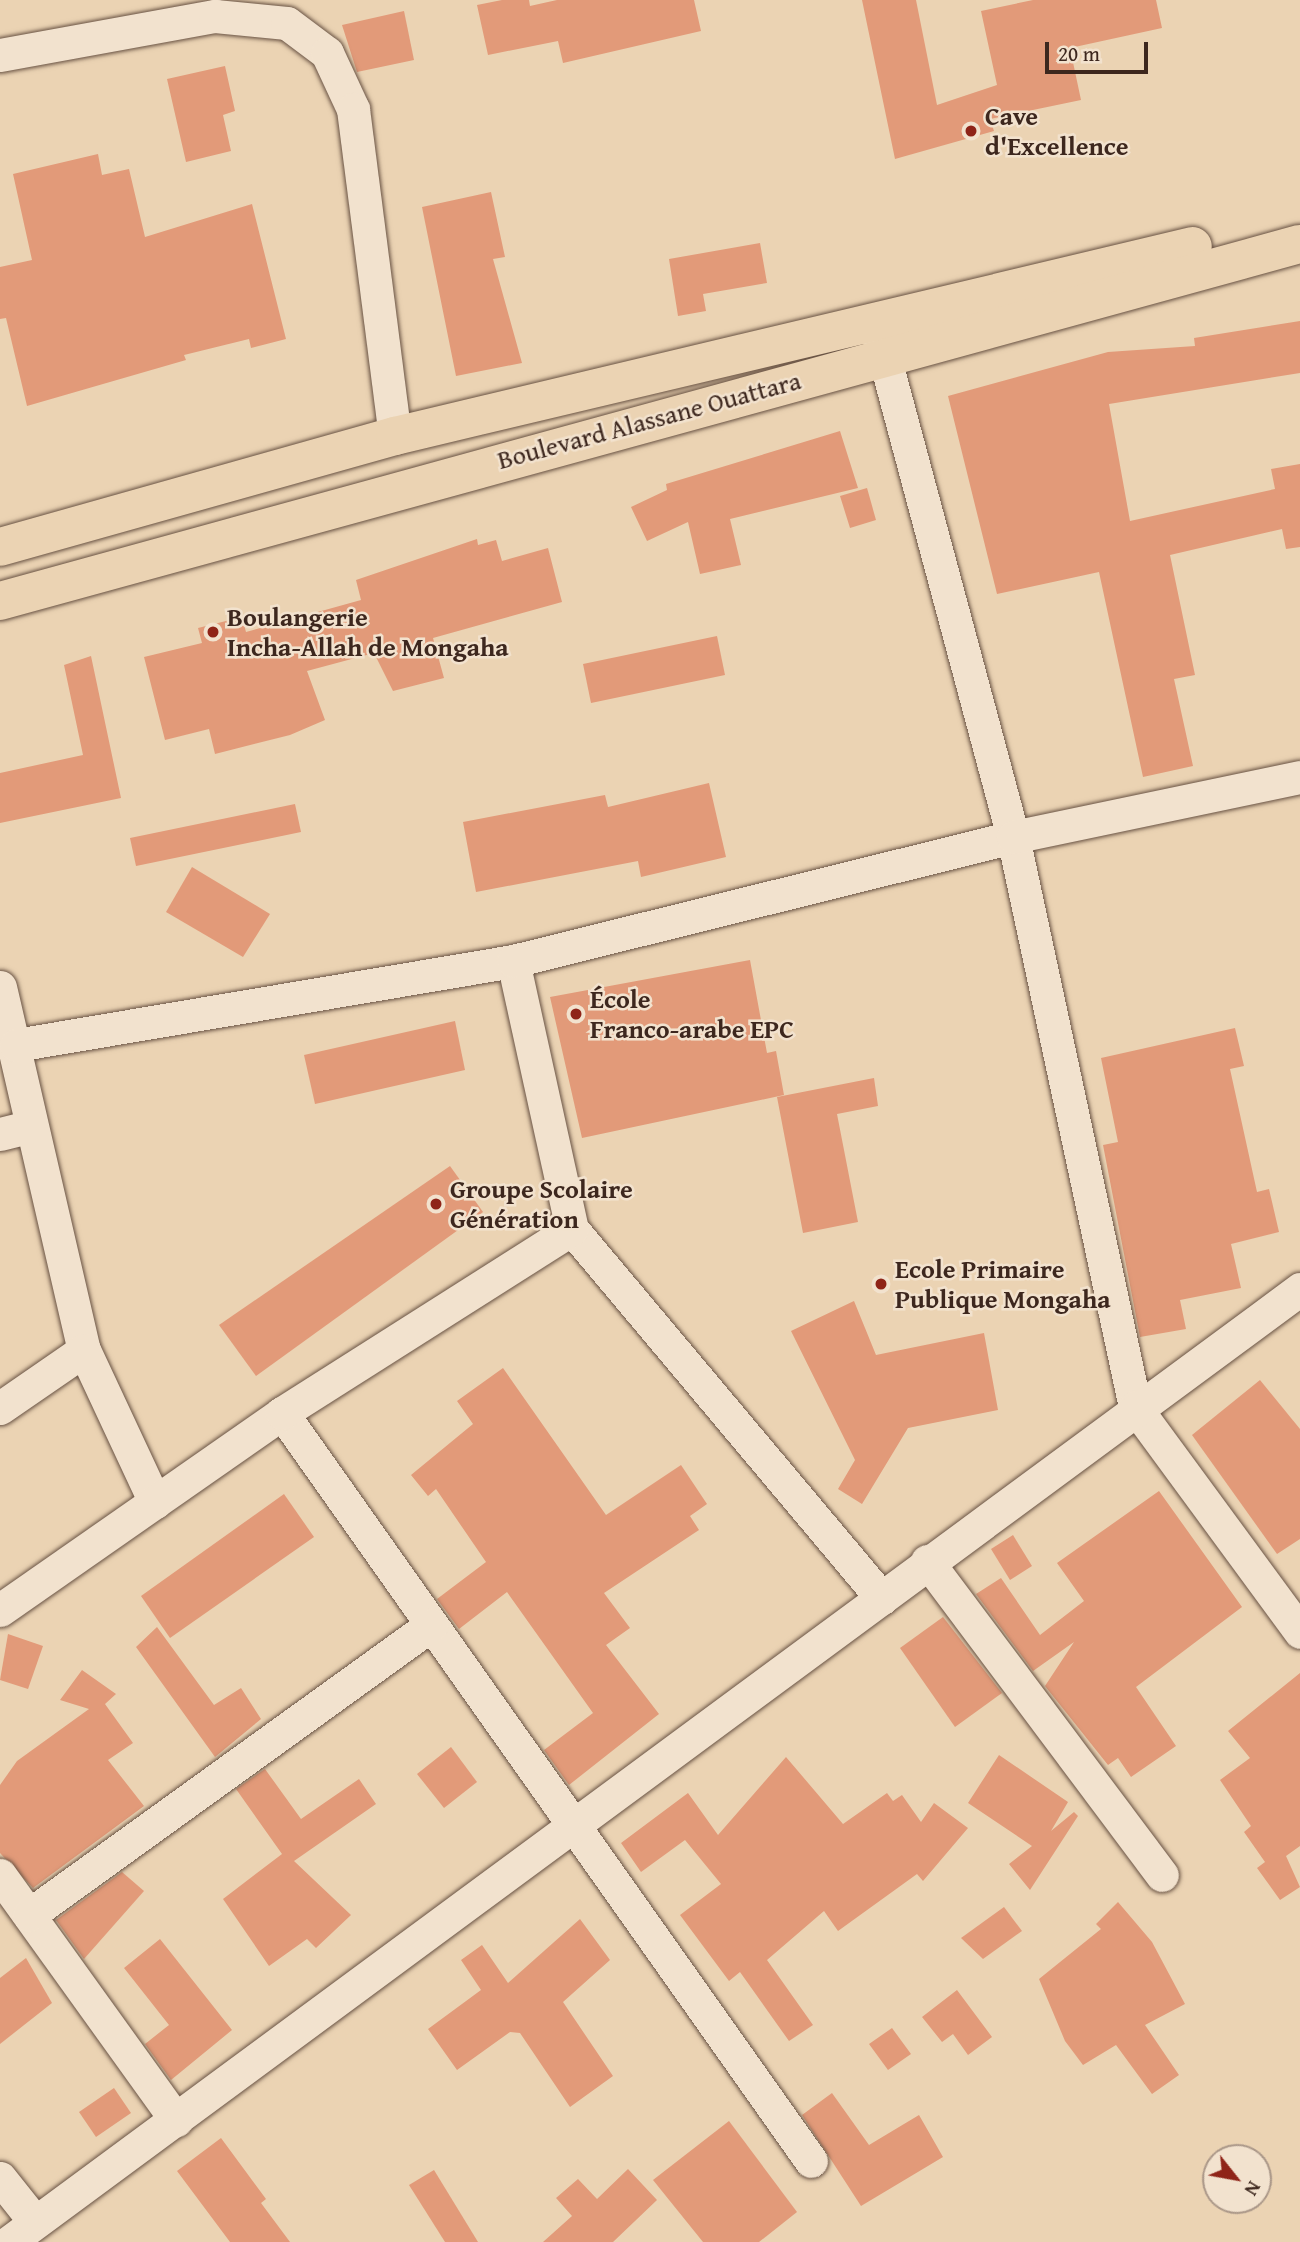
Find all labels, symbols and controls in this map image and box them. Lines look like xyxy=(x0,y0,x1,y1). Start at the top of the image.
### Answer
scale bar xyxy=(1048,28,1151,72)
text: 20 m xyxy=(1058,38,1100,69)
place label: Cave d'Excellence xyxy=(985,100,1129,162)
marker: Cave d'Excellence xyxy=(963,123,979,139)
street label: Boulevard Alassane Ouattara xyxy=(494,364,804,476)
place label: Boulangerie Incha-Allah de Mongaha xyxy=(227,601,509,662)
marker: Boulangerie Incha-Allah de Mongaha xyxy=(205,624,221,640)
place label: École Franco-arabe EPC xyxy=(590,983,794,1044)
marker: École Franco-arabe EPC xyxy=(568,1006,584,1022)
place label: Groupe Scolaire Génération xyxy=(450,1173,633,1234)
marker: Groupe Scolaire Génération xyxy=(428,1196,444,1212)
place label: Ecole Primaire Publique Mongaha xyxy=(895,1253,1111,1314)
marker: Ecole Primaire Publique Mongaha xyxy=(873,1276,889,1292)
north arrow xyxy=(1202,2144,1272,2214)
text: N xyxy=(1238,2176,1269,2201)

